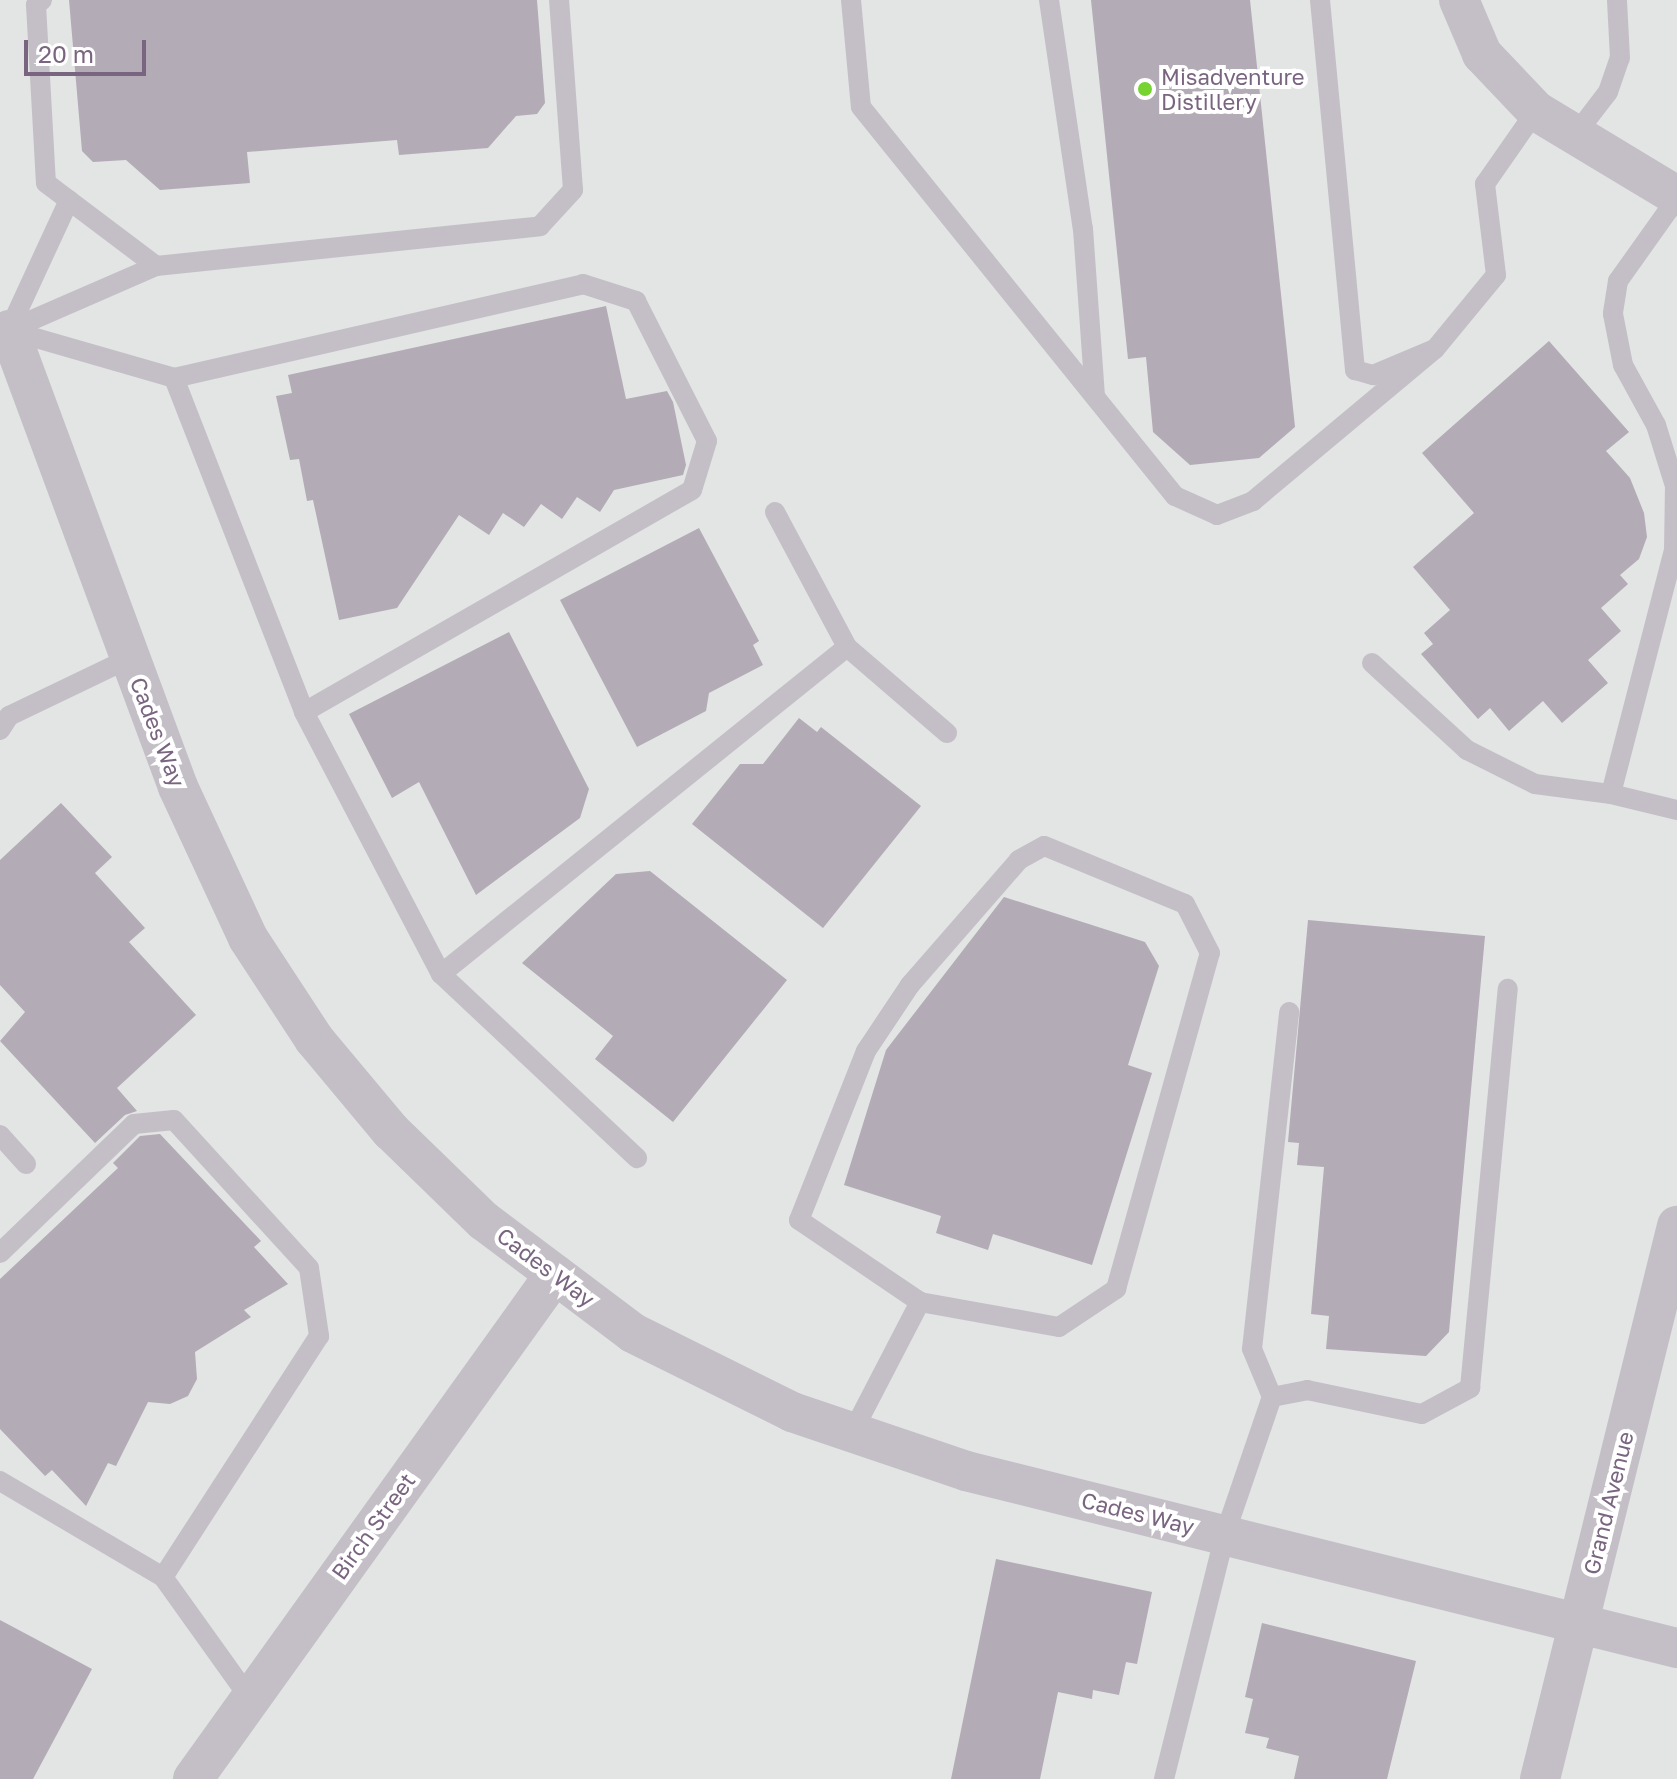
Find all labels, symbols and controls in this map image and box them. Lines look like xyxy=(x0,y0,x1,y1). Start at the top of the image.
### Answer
scale bar xyxy=(28,24,150,74)
text: 20 m xyxy=(38,39,94,68)
place label: Misadventure Distillery xyxy=(1161,63,1305,114)
marker: Misadventure Distillery xyxy=(1136,80,1154,98)
street label: Cades Way xyxy=(125,673,191,791)
street label: Cades Way xyxy=(492,1222,600,1312)
street label: Grand Avenue xyxy=(1577,1429,1639,1577)
street label: Birch Street xyxy=(326,1468,420,1584)
street label: Cades Way xyxy=(1079,1486,1197,1540)

